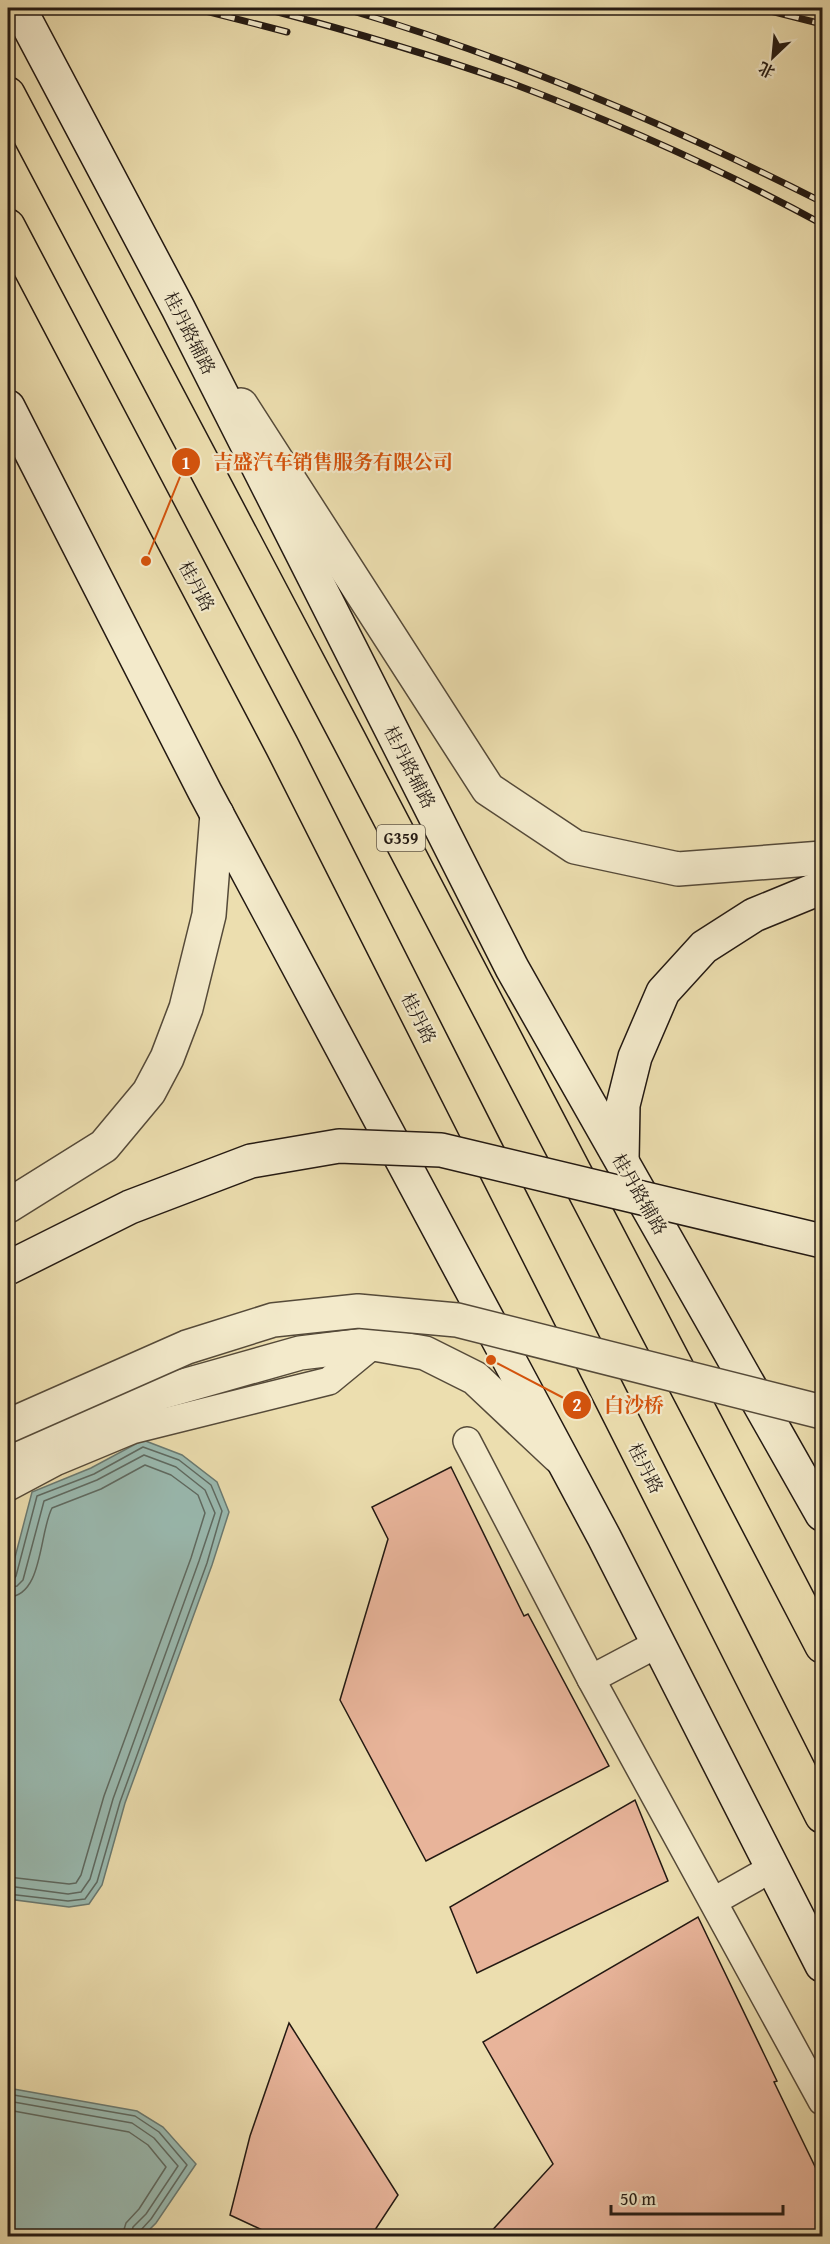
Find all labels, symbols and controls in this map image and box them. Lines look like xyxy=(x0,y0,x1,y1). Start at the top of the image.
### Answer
north arrow xyxy=(743,27,803,87)
text: 北 xyxy=(754,56,779,85)
street label: 桂丹路辅路 xyxy=(158,287,222,379)
callout: 吉盛汽车销售服务有限公司 xyxy=(171,443,465,481)
text: 吉盛汽车销售服务有限公司 xyxy=(213,447,453,476)
text: 1 xyxy=(181,449,191,476)
street label: 桂丹路 xyxy=(172,556,222,616)
street label: 桂丹路辅路 xyxy=(378,721,442,813)
road number: G359 xyxy=(377,825,425,851)
street label: 桂丹路 xyxy=(395,988,443,1048)
street label: 桂丹路辅路 xyxy=(606,1148,674,1240)
callout: 白沙桥 xyxy=(562,1386,676,1424)
text: 白沙桥 xyxy=(604,1390,664,1419)
text: 2 xyxy=(572,1391,582,1418)
street label: 桂丹路 xyxy=(622,1438,670,1498)
scale bar xyxy=(611,2178,784,2216)
text: 50 m xyxy=(620,2185,656,2212)

